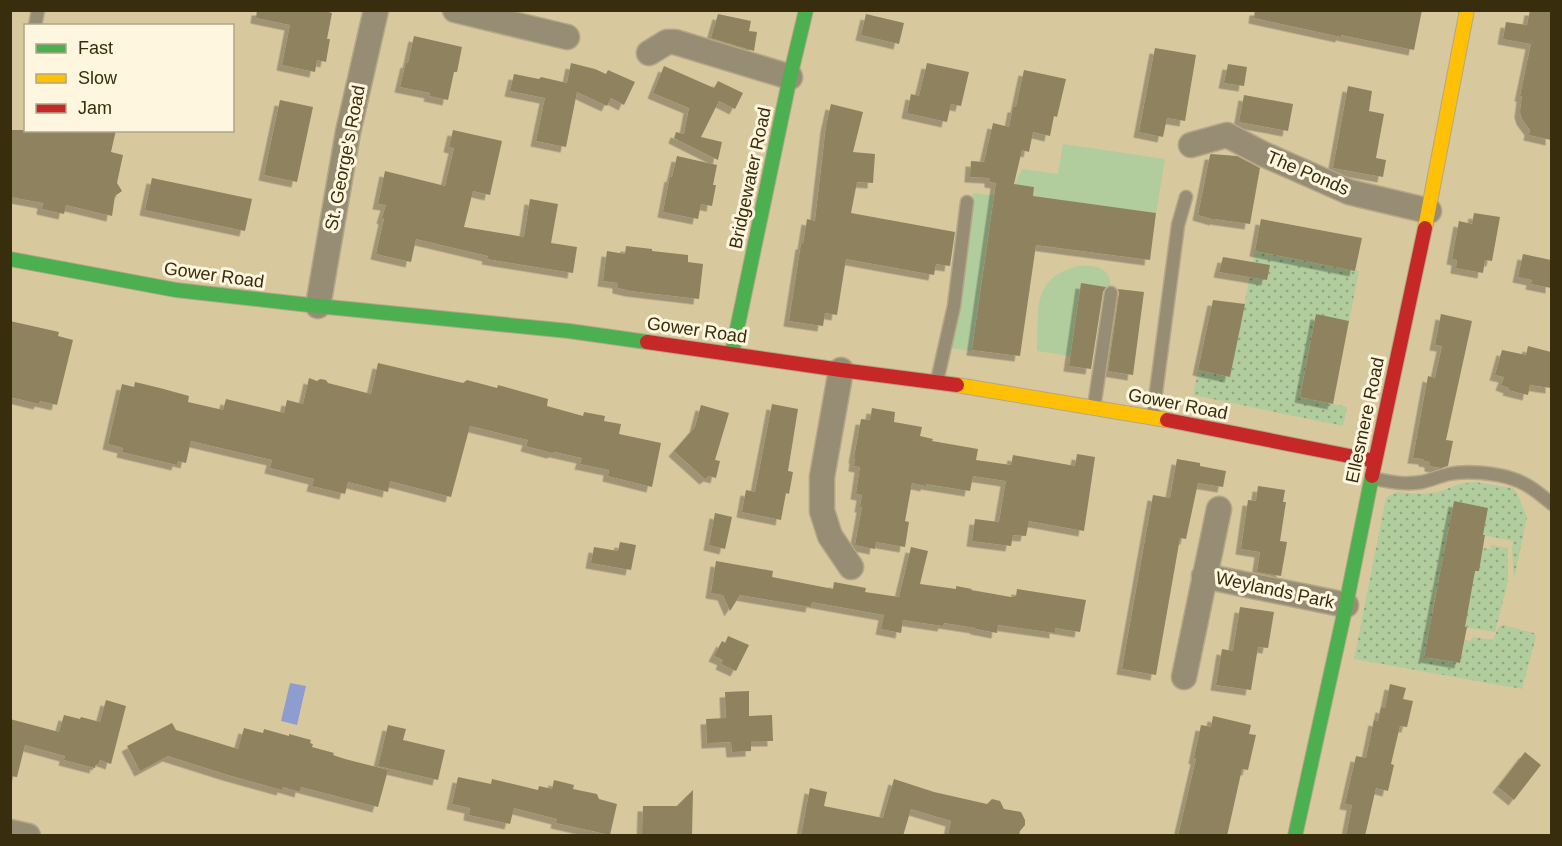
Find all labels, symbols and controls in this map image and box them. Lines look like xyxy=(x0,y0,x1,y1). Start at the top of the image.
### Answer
legend xyxy=(24,24,234,132)
text: Fast xyxy=(78,38,113,58)
text: Slow xyxy=(78,68,118,88)
street label: St. George's Road xyxy=(321,84,369,232)
text: Jam xyxy=(78,98,112,118)
street label: Bridgewater Road xyxy=(725,105,775,251)
street label: The Ponds xyxy=(1264,147,1352,199)
street label: Gower Road xyxy=(163,258,265,292)
street label: Gower Road xyxy=(646,313,748,347)
street label: Ellesmere Road xyxy=(1342,355,1388,485)
street label: Gower Road xyxy=(1126,385,1230,423)
street label: Weylands Park xyxy=(1214,568,1337,613)

